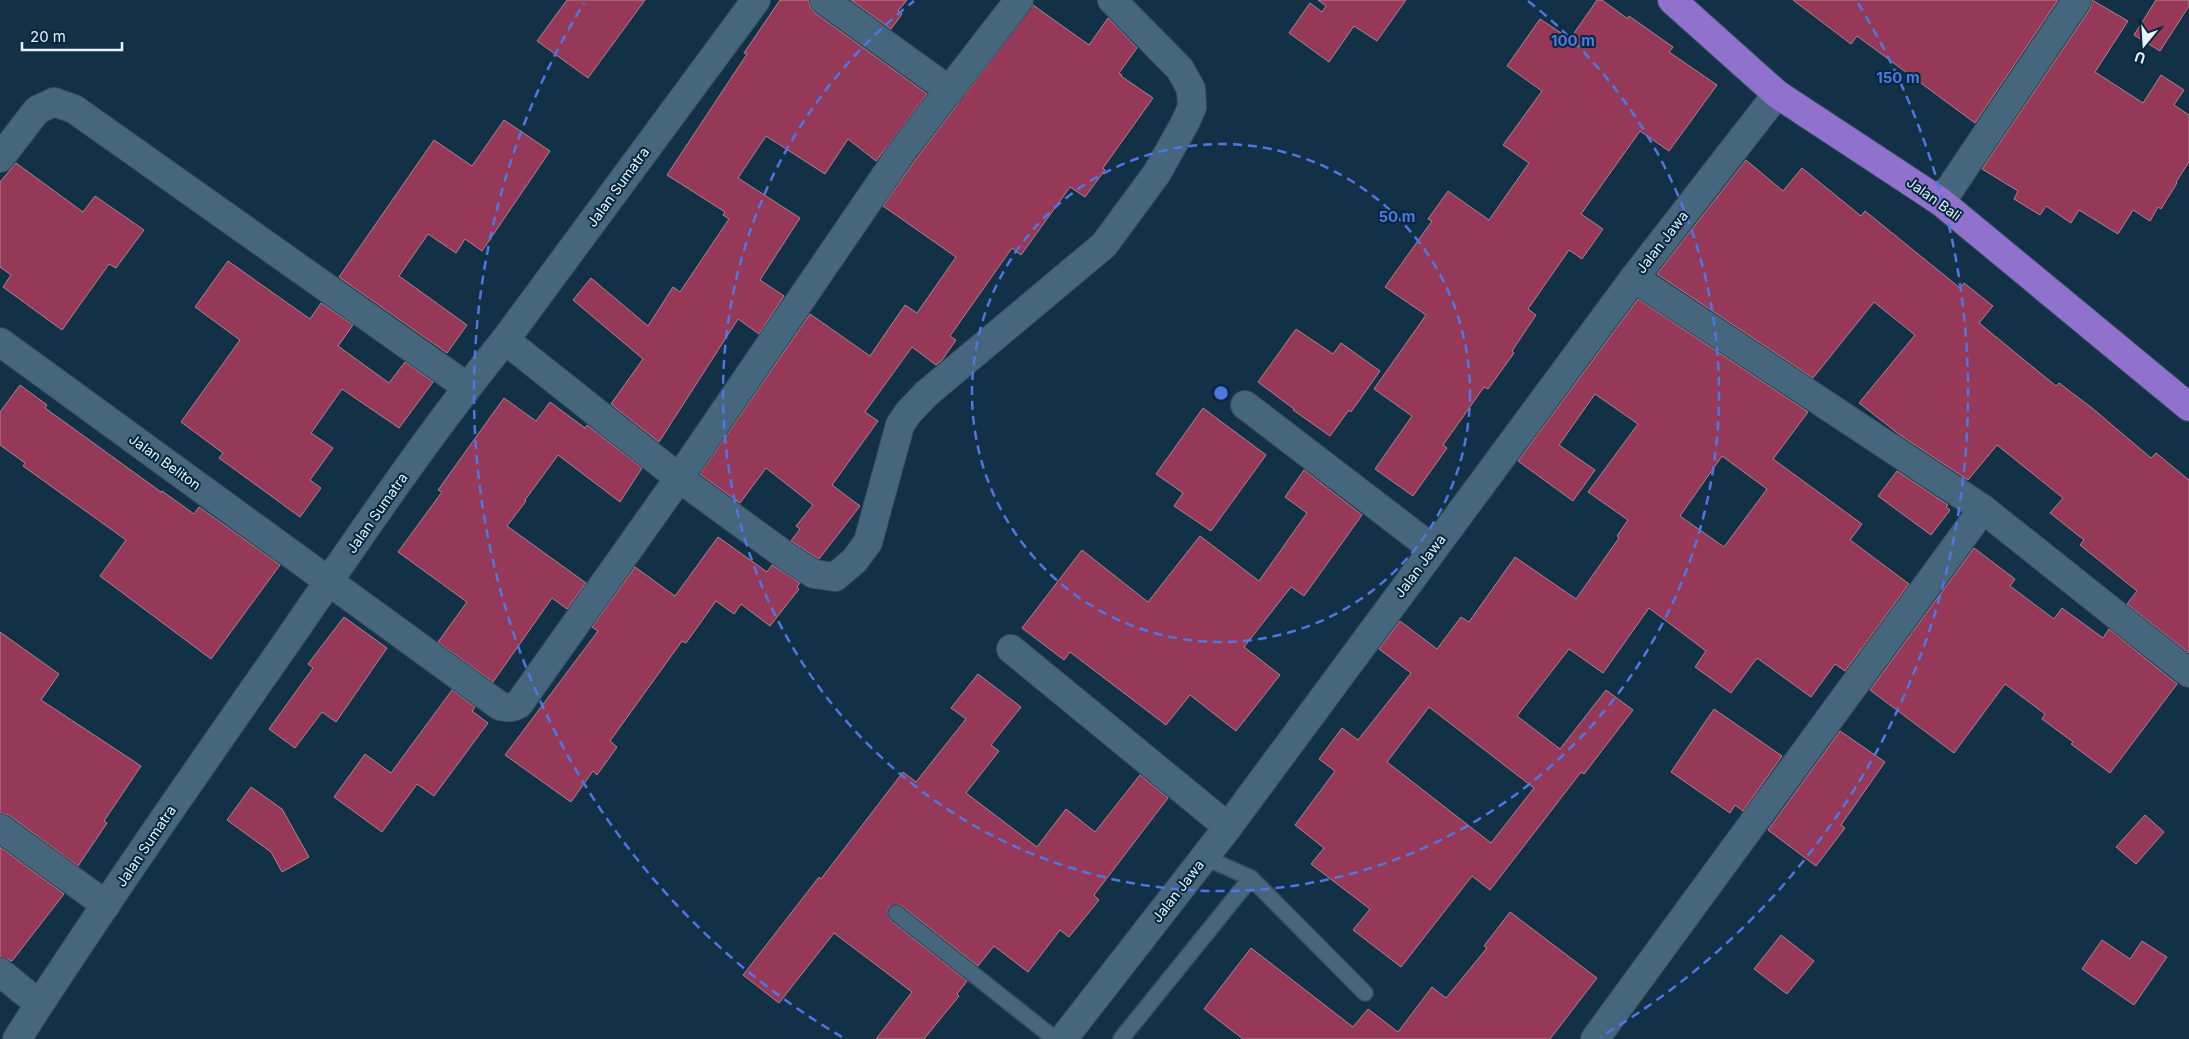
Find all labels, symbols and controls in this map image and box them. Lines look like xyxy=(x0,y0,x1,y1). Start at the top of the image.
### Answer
scale bar xyxy=(22,20,122,52)
north arrow xyxy=(2119,20,2169,70)
text: 20 m xyxy=(30,27,66,46)
text: 100 m xyxy=(1551,31,1595,50)
text: U xyxy=(2132,48,2147,68)
text: 150 m xyxy=(1876,68,1920,87)
street label: Jalan Sumatra xyxy=(583,144,652,230)
street label: Jalan Bali xyxy=(1904,173,1965,224)
text: 50 m xyxy=(1379,207,1415,226)
street label: Jalan Jawa xyxy=(1632,207,1691,276)
centre of rings xyxy=(1212,384,1230,402)
street label: Jalan Beliton xyxy=(126,430,204,493)
street label: Jalan Sumatra xyxy=(343,469,411,556)
street label: Jalan Jawa xyxy=(1390,531,1449,601)
street label: Jalan Sumatra xyxy=(112,802,179,890)
street label: Jalan Jawa xyxy=(1148,856,1207,925)

